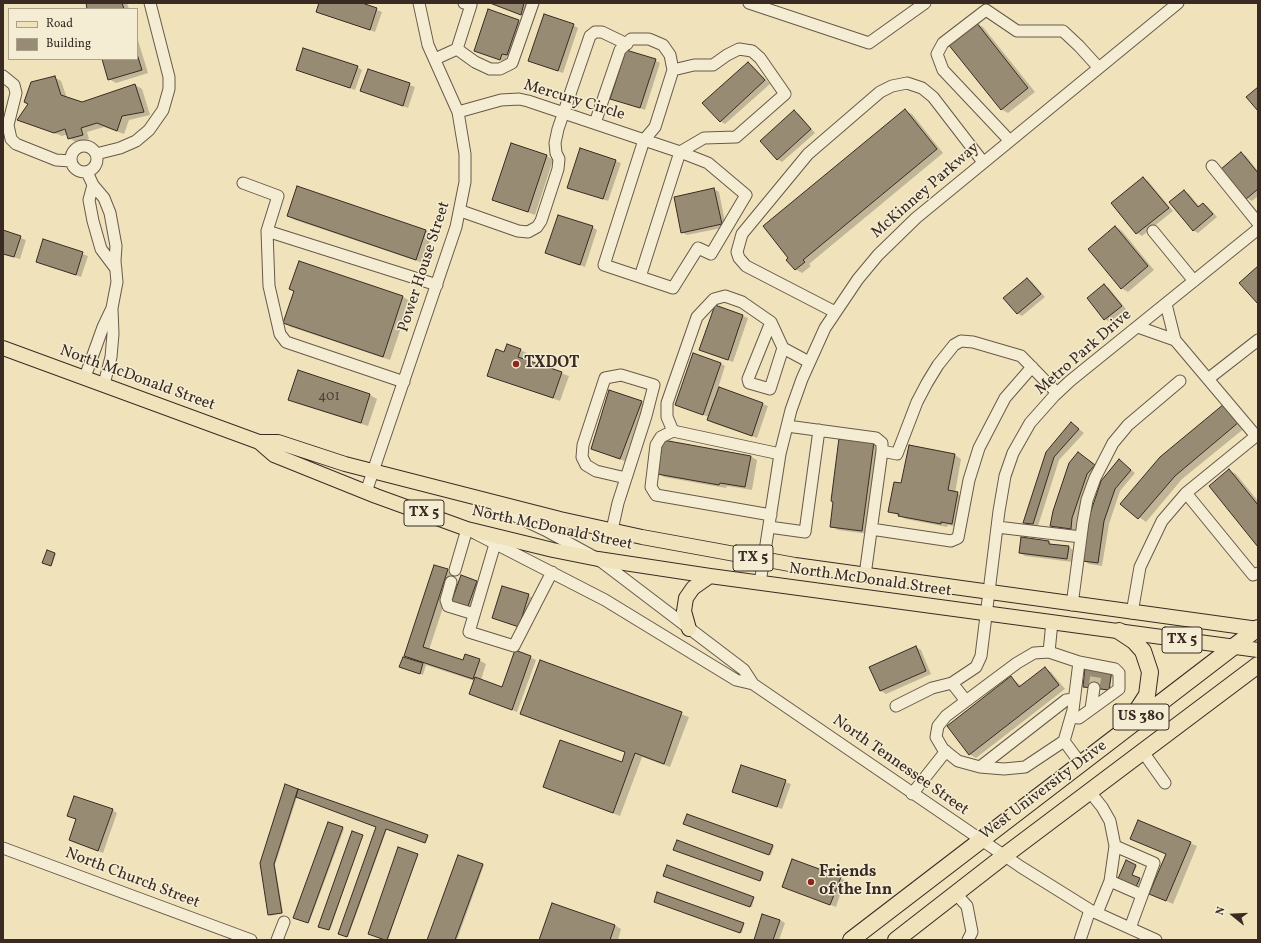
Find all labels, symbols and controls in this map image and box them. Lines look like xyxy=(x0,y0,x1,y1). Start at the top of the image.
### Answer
legend xyxy=(8,8,138,60)
text: Road xyxy=(46,16,73,32)
text: Building xyxy=(46,36,91,52)
street label: Mercury Circle xyxy=(521,77,627,125)
street label: McKinney Parkway xyxy=(868,139,984,243)
street label: Power House Street xyxy=(395,199,455,335)
street label: Metro Park Drive xyxy=(1032,306,1136,400)
street label: North McDonald Street xyxy=(57,342,217,416)
place label: TXDOT xyxy=(524,354,580,374)
marker: TXDOT xyxy=(511,359,521,369)
house number: 401 xyxy=(318,389,340,405)
road number: TX 5 xyxy=(404,500,444,526)
street label: North McDonald Street xyxy=(470,503,634,555)
road number: TX 5 xyxy=(733,545,773,571)
street label: North McDonald Street xyxy=(788,560,952,602)
road number: TX 5 xyxy=(1162,627,1202,653)
road number: US 380 xyxy=(1113,704,1169,730)
street label: North Tennessee Street xyxy=(828,712,972,820)
street label: West University Drive xyxy=(977,737,1111,845)
street label: North Church Street xyxy=(62,844,202,914)
place label: Friends of the Inn xyxy=(819,863,892,901)
marker: Friends of the Inn xyxy=(806,877,816,887)
north arrow xyxy=(1213,895,1253,935)
text: N xyxy=(1213,905,1229,917)

